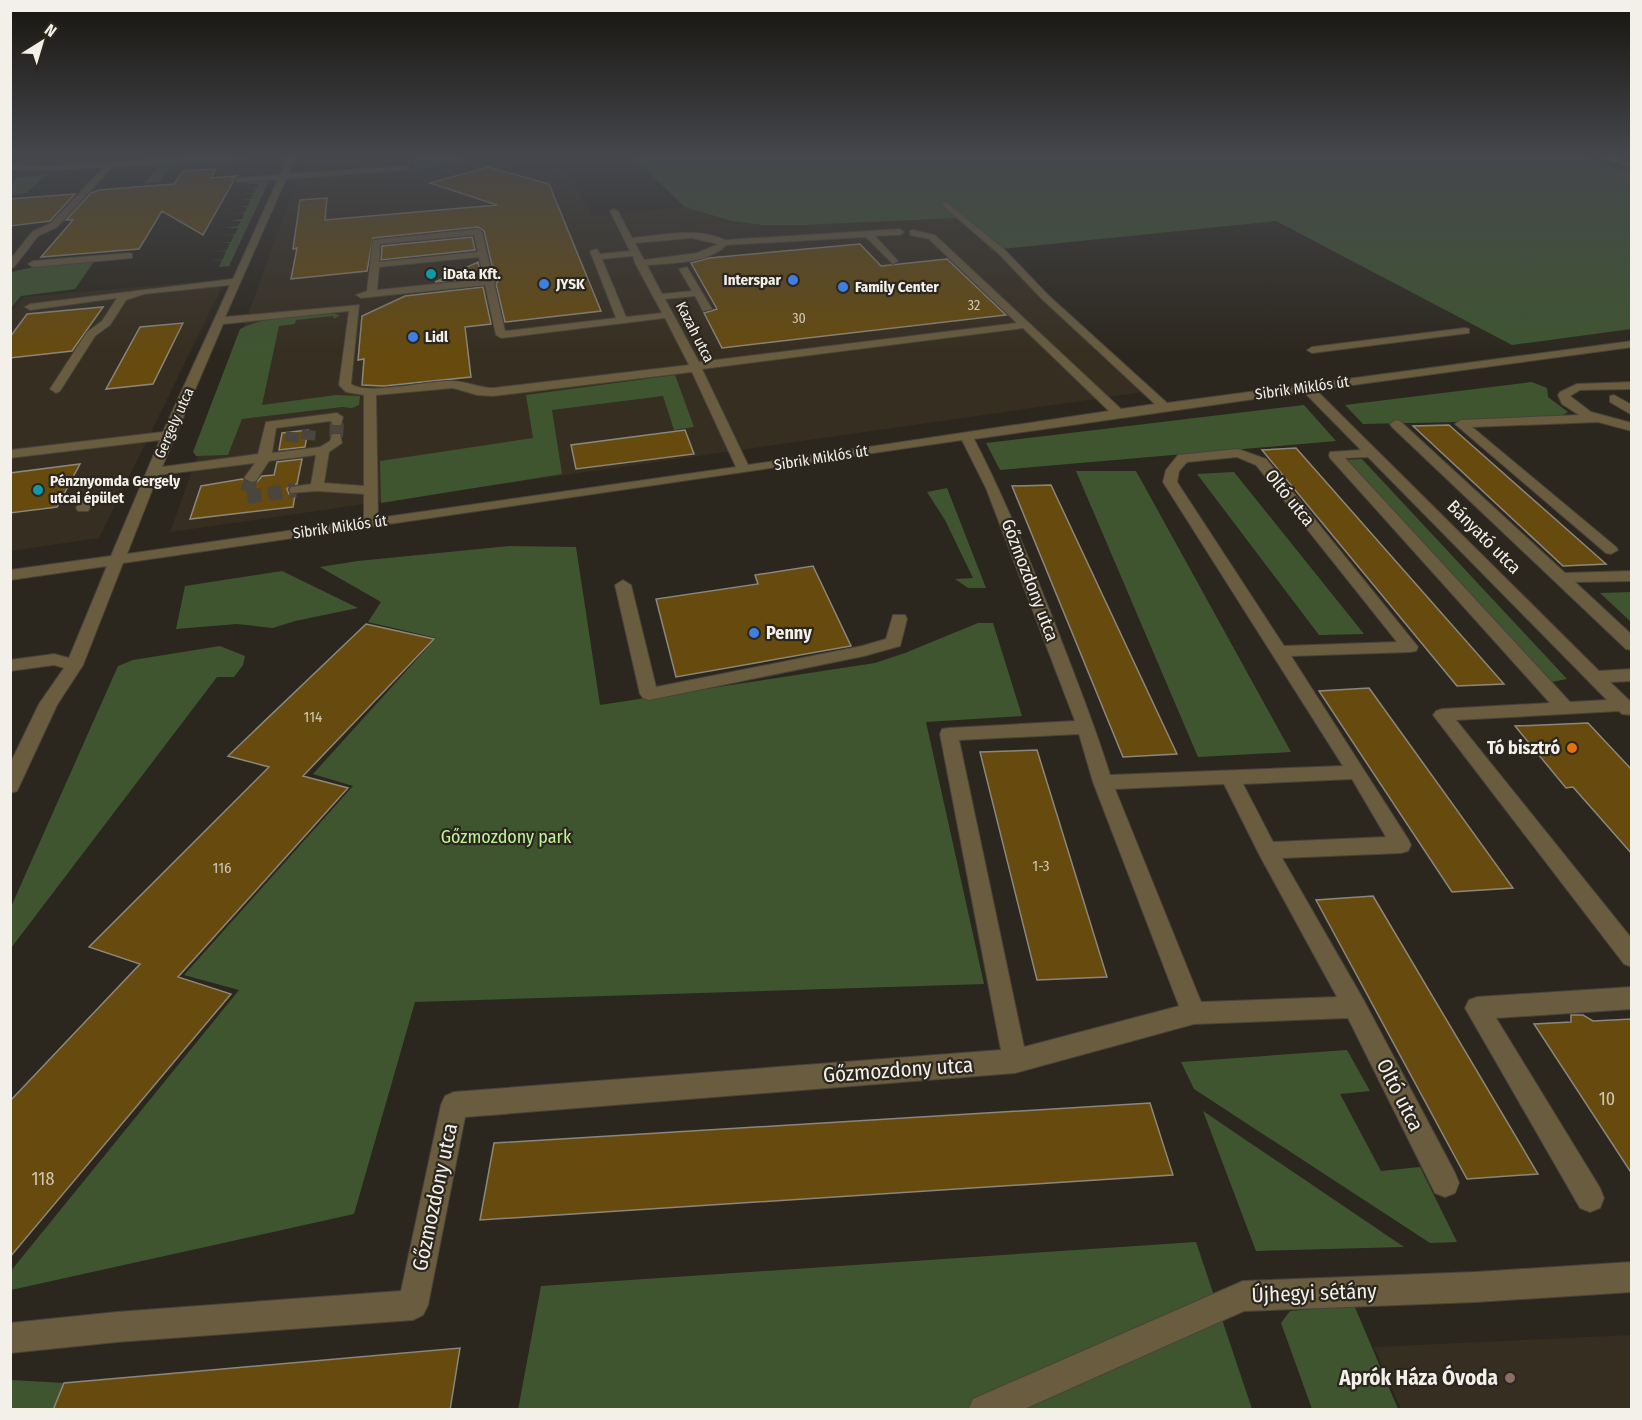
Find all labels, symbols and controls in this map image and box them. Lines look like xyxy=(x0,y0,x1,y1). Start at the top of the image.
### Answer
north arrow xyxy=(12,12,72,72)
text: N xyxy=(41,20,60,41)
place label: iData Kft. xyxy=(443,265,502,283)
marker: iData Kft. xyxy=(424,267,438,281)
place label: Interspar xyxy=(724,271,782,289)
marker: Interspar xyxy=(786,273,800,287)
place label: JYSK xyxy=(555,275,585,293)
marker: JYSK xyxy=(537,277,551,291)
place label: Family Center xyxy=(855,278,939,296)
marker: Family Center xyxy=(836,280,850,294)
house number: 32 xyxy=(968,297,980,314)
street label: Kazah utca xyxy=(672,299,718,365)
house number: 30 xyxy=(792,310,806,327)
place label: Lidl xyxy=(425,328,449,346)
marker: Lidl xyxy=(406,330,420,344)
street label: Sibrik Miklós út xyxy=(1254,372,1350,403)
street label: Gergely utca xyxy=(150,385,198,461)
street label: Sibrik Miklós út xyxy=(773,442,869,474)
street label: Oltó utca xyxy=(1260,465,1320,531)
place label: Pénznyomda Gergely utcai épület xyxy=(50,472,181,507)
marker: Pénznyomda Gergely utcai épület xyxy=(31,483,45,497)
street label: Bányató utca xyxy=(1443,496,1526,579)
street label: Sibrik Miklós út xyxy=(292,511,388,542)
street label: Gőzmozdony utca xyxy=(997,516,1063,644)
place label: Penny xyxy=(766,622,812,644)
marker: Penny xyxy=(747,626,761,640)
house number: 114 xyxy=(304,708,322,726)
place label: Tó bisztró xyxy=(1487,737,1560,759)
marker: Tó bisztró xyxy=(1565,741,1579,755)
park label: Gőzmozdony park xyxy=(441,826,572,848)
house number: 1-3 xyxy=(1032,857,1050,875)
house number: 116 xyxy=(213,859,231,877)
street label: Gőzmozdony utca xyxy=(822,1052,974,1088)
street label: Oltó utca xyxy=(1371,1054,1429,1136)
house number: 10 xyxy=(1599,1088,1615,1110)
street label: Gőzmozdony utca xyxy=(407,1121,463,1273)
house number: 118 xyxy=(32,1168,54,1190)
street label: Újhegyi sétány xyxy=(1251,1278,1378,1308)
place label: Aprók Háza Óvoda xyxy=(1338,1364,1498,1391)
marker: Aprók Háza Óvoda xyxy=(1503,1371,1517,1385)

